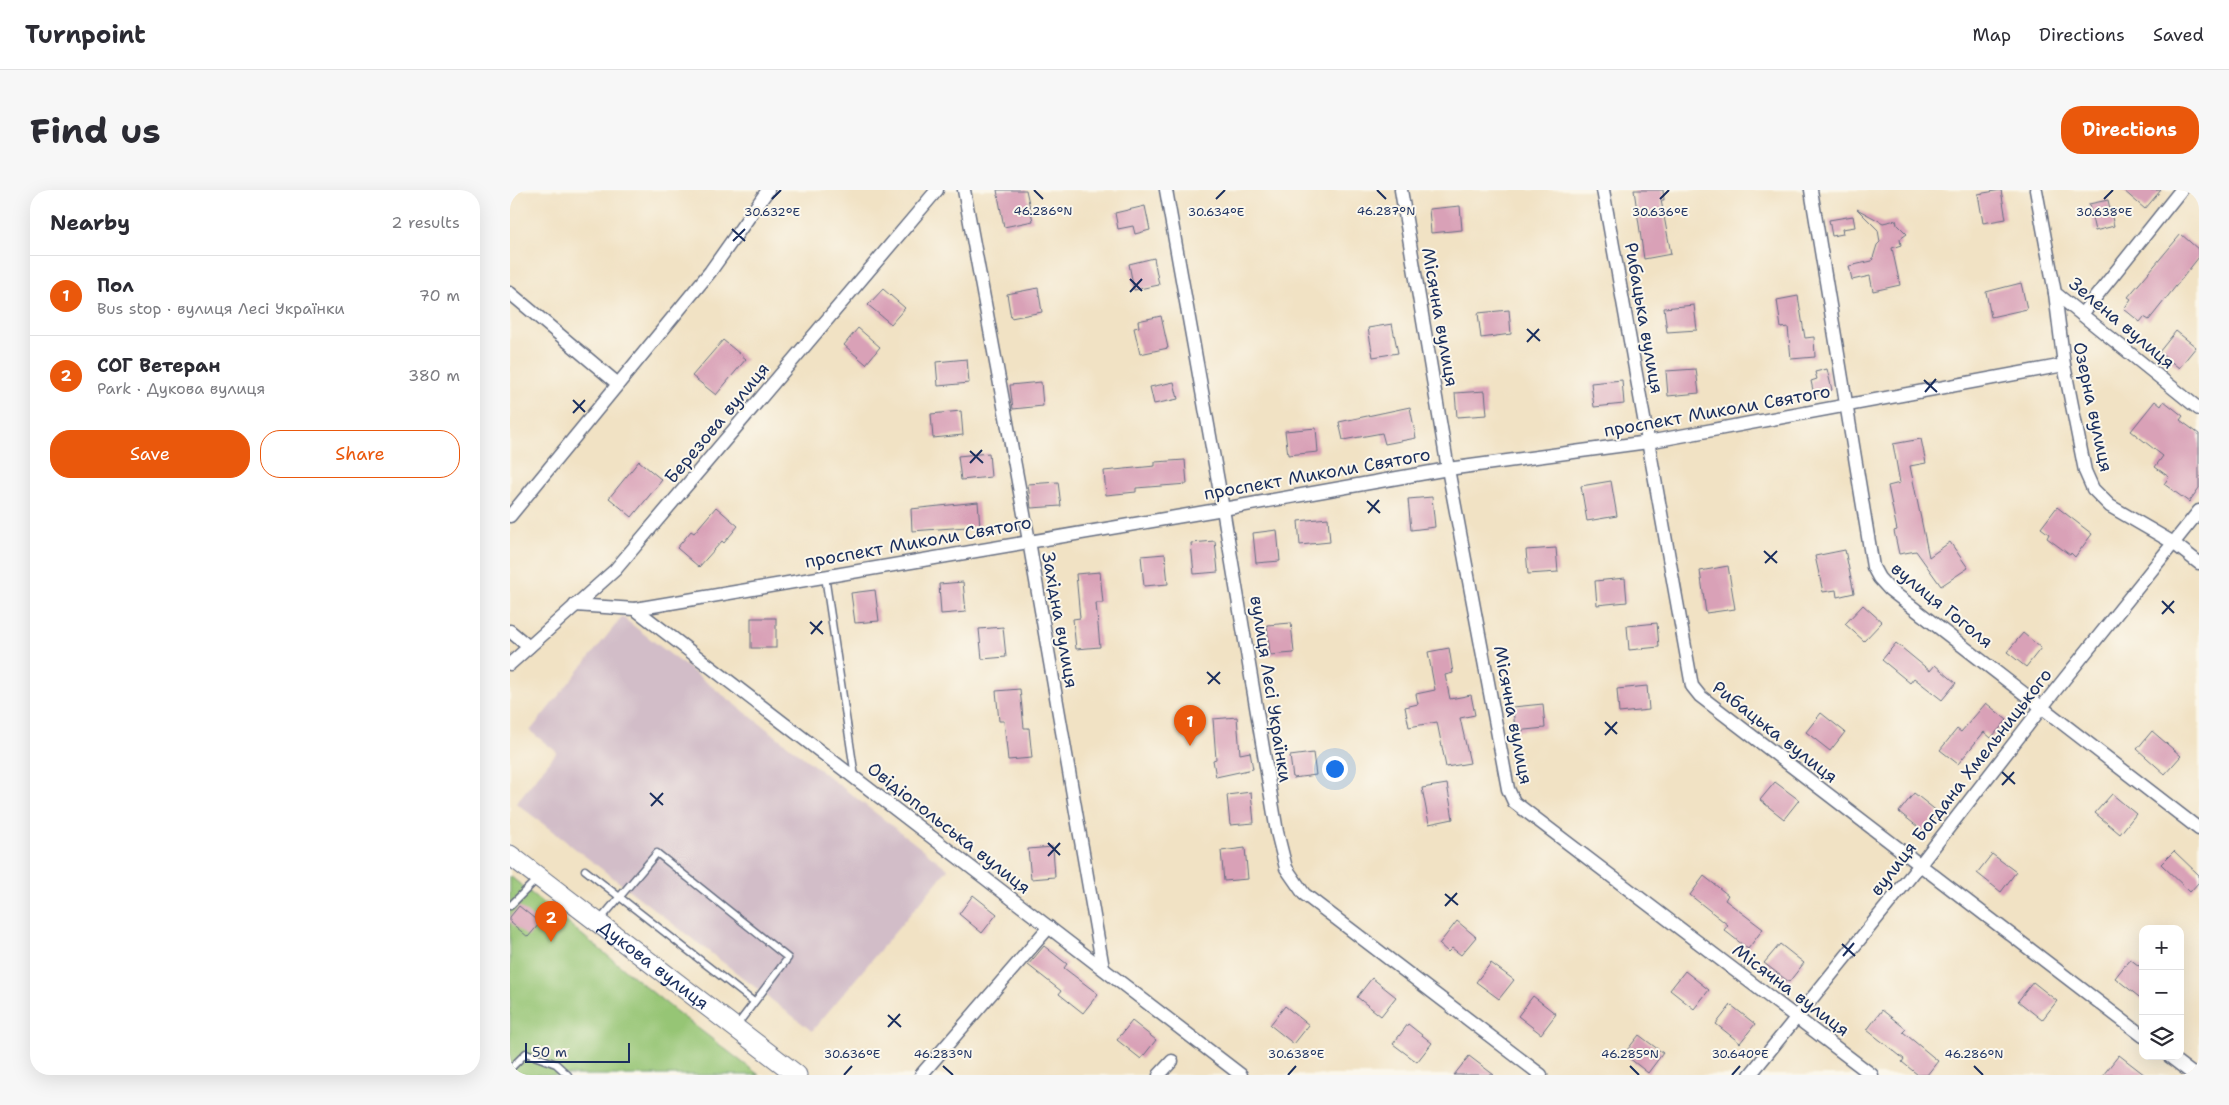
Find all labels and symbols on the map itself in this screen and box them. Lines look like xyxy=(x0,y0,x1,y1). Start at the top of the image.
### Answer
text: 46.286°N xyxy=(1013,203,1073,219)
text: 46.287°N xyxy=(1357,203,1415,219)
text: 30.632°E xyxy=(744,204,800,220)
text: 30.634°E xyxy=(1188,204,1244,220)
text: 30.636°E xyxy=(1632,204,1688,220)
text: 30.638°E xyxy=(2076,204,2132,220)
street label: Рибацька вулиця xyxy=(1619,241,1669,395)
street label: Місячна вулиця xyxy=(1416,246,1464,388)
street label: Зелена вулиця xyxy=(2064,272,2180,374)
street label: Озерна вулиця xyxy=(2067,340,2119,474)
street label: Березова вулиця xyxy=(659,357,775,489)
street label: проспект Миколи Святого xyxy=(1602,379,1832,443)
street label: проспект Миколи Святого xyxy=(1202,442,1432,506)
street label: проспект Миколи Святого xyxy=(803,510,1033,574)
street label: Західна вулиця xyxy=(1036,550,1084,690)
street label: вулиця Гоголя xyxy=(1886,556,1998,654)
street label: вулиця Лесі Українки xyxy=(1244,594,1298,784)
street label: Місячна вулиця xyxy=(1488,644,1538,786)
street label: вулиця Богдана Хмельницького xyxy=(1865,663,2057,901)
street label: Рибацька вулиця xyxy=(1707,675,1843,789)
pin: 1 xyxy=(1174,705,1206,746)
your location xyxy=(1322,756,1348,782)
street label: Овідіопольська вулиця xyxy=(862,757,1036,899)
pin: 2 xyxy=(535,901,567,942)
street label: Дукова вулиця xyxy=(593,915,714,1015)
street label: Місячна вулиця xyxy=(1727,938,1855,1042)
scale bar xyxy=(525,1040,630,1063)
text: 30.636°E xyxy=(824,1046,880,1062)
text: 46.283°N xyxy=(914,1046,972,1062)
text: 30.638°E xyxy=(1268,1046,1324,1062)
text: 46.285°N xyxy=(1601,1046,1659,1062)
text: 30.640°E xyxy=(1711,1046,1769,1062)
text: 46.286°N xyxy=(1944,1046,2004,1062)

